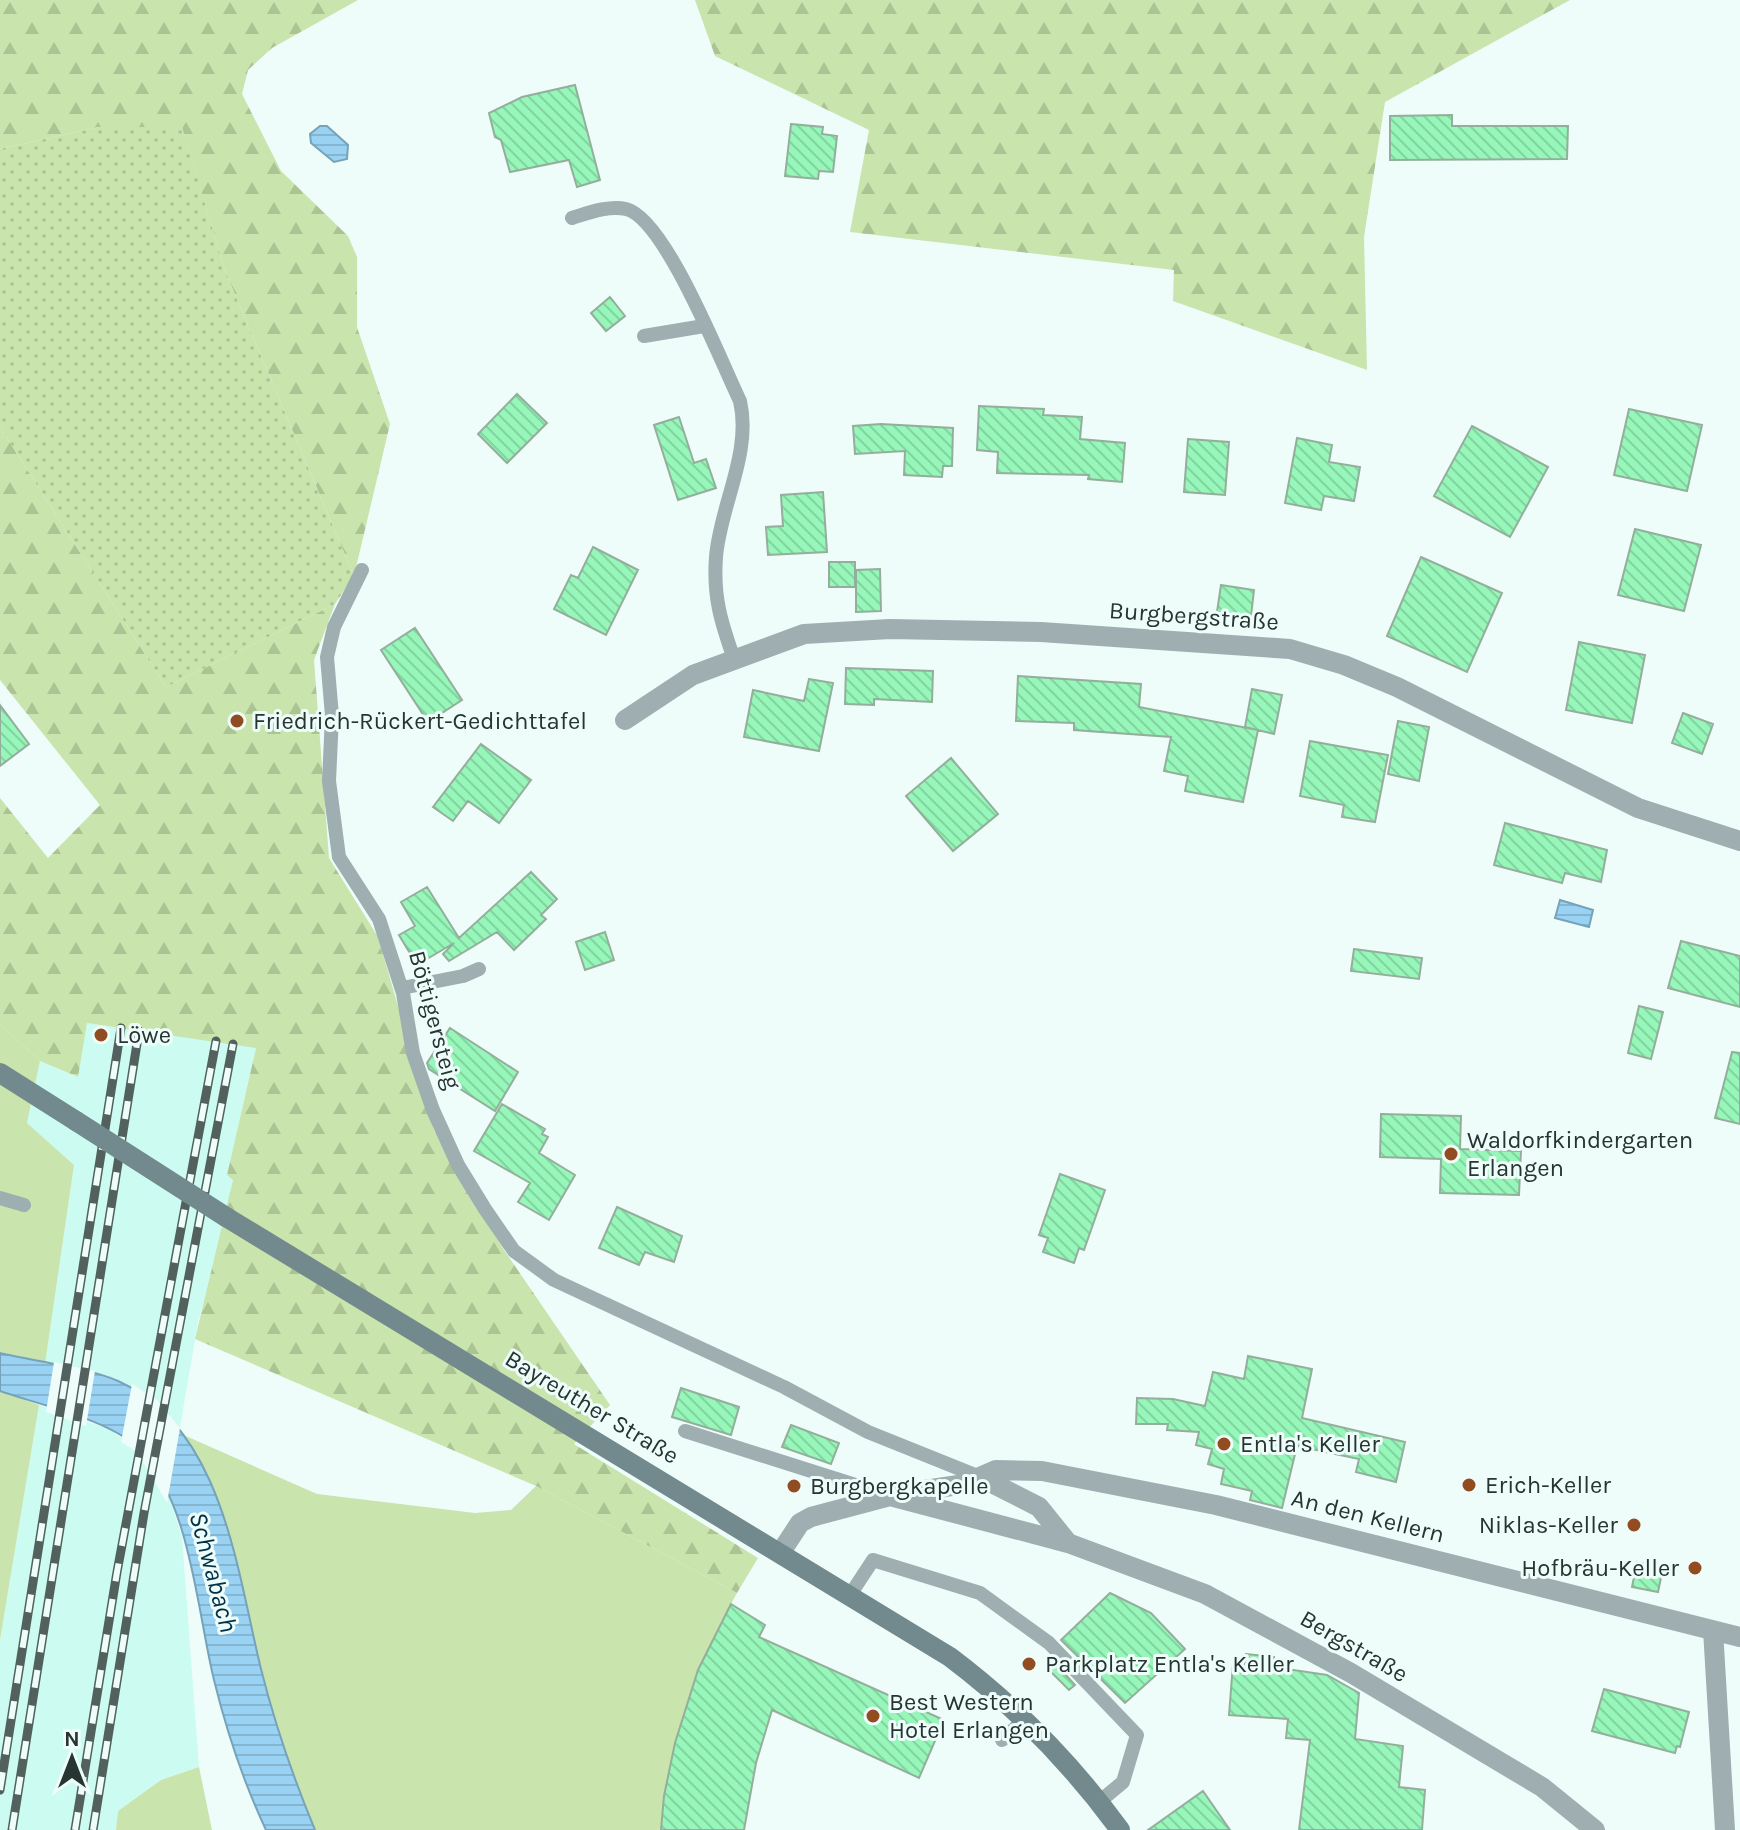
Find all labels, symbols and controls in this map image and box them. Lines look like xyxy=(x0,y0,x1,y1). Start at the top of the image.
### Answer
street label: Burgbergstraße xyxy=(1108,596,1280,636)
place label: Friedrich-Rückert-Gedichttafel xyxy=(253,707,587,735)
marker: Friedrich-Rückert-Gedichttafel xyxy=(228,712,246,730)
street label: Böttigersteig xyxy=(403,948,467,1093)
place label: Löwe xyxy=(117,1021,171,1049)
marker: Löwe xyxy=(92,1026,110,1044)
place label: Waldorfkindergarten Erlangen xyxy=(1467,1126,1693,1182)
marker: Waldorfkindergarten Erlangen xyxy=(1442,1145,1460,1163)
street label: Bayreuther Straße xyxy=(500,1344,684,1470)
place label: Entla's Keller xyxy=(1240,1430,1380,1458)
marker: Entla's Keller xyxy=(1215,1435,1233,1453)
place label: Erich-Keller xyxy=(1485,1471,1611,1499)
place label: Burgbergkapelle xyxy=(810,1472,989,1500)
marker: Erich-Keller xyxy=(1460,1476,1478,1494)
marker: Burgbergkapelle xyxy=(785,1477,803,1495)
street label: An den Kellern xyxy=(1289,1483,1447,1549)
water label: Schwabach xyxy=(183,1509,244,1636)
place label: Niklas-Keller xyxy=(1479,1511,1618,1539)
marker: Niklas-Keller xyxy=(1625,1516,1643,1534)
place label: Hofbräu-Keller xyxy=(1521,1554,1679,1582)
marker: Hofbräu-Keller xyxy=(1686,1559,1704,1577)
street label: Bergstraße xyxy=(1295,1604,1413,1688)
place label: Parkplatz Entla's Keller xyxy=(1045,1650,1294,1678)
marker: Parkplatz Entla's Keller xyxy=(1020,1655,1038,1673)
place label: Best Western Hotel Erlangen xyxy=(889,1688,1049,1744)
marker: Best Western Hotel Erlangen xyxy=(864,1707,882,1725)
north arrow xyxy=(32,1718,112,1798)
text: N xyxy=(64,1726,80,1752)

